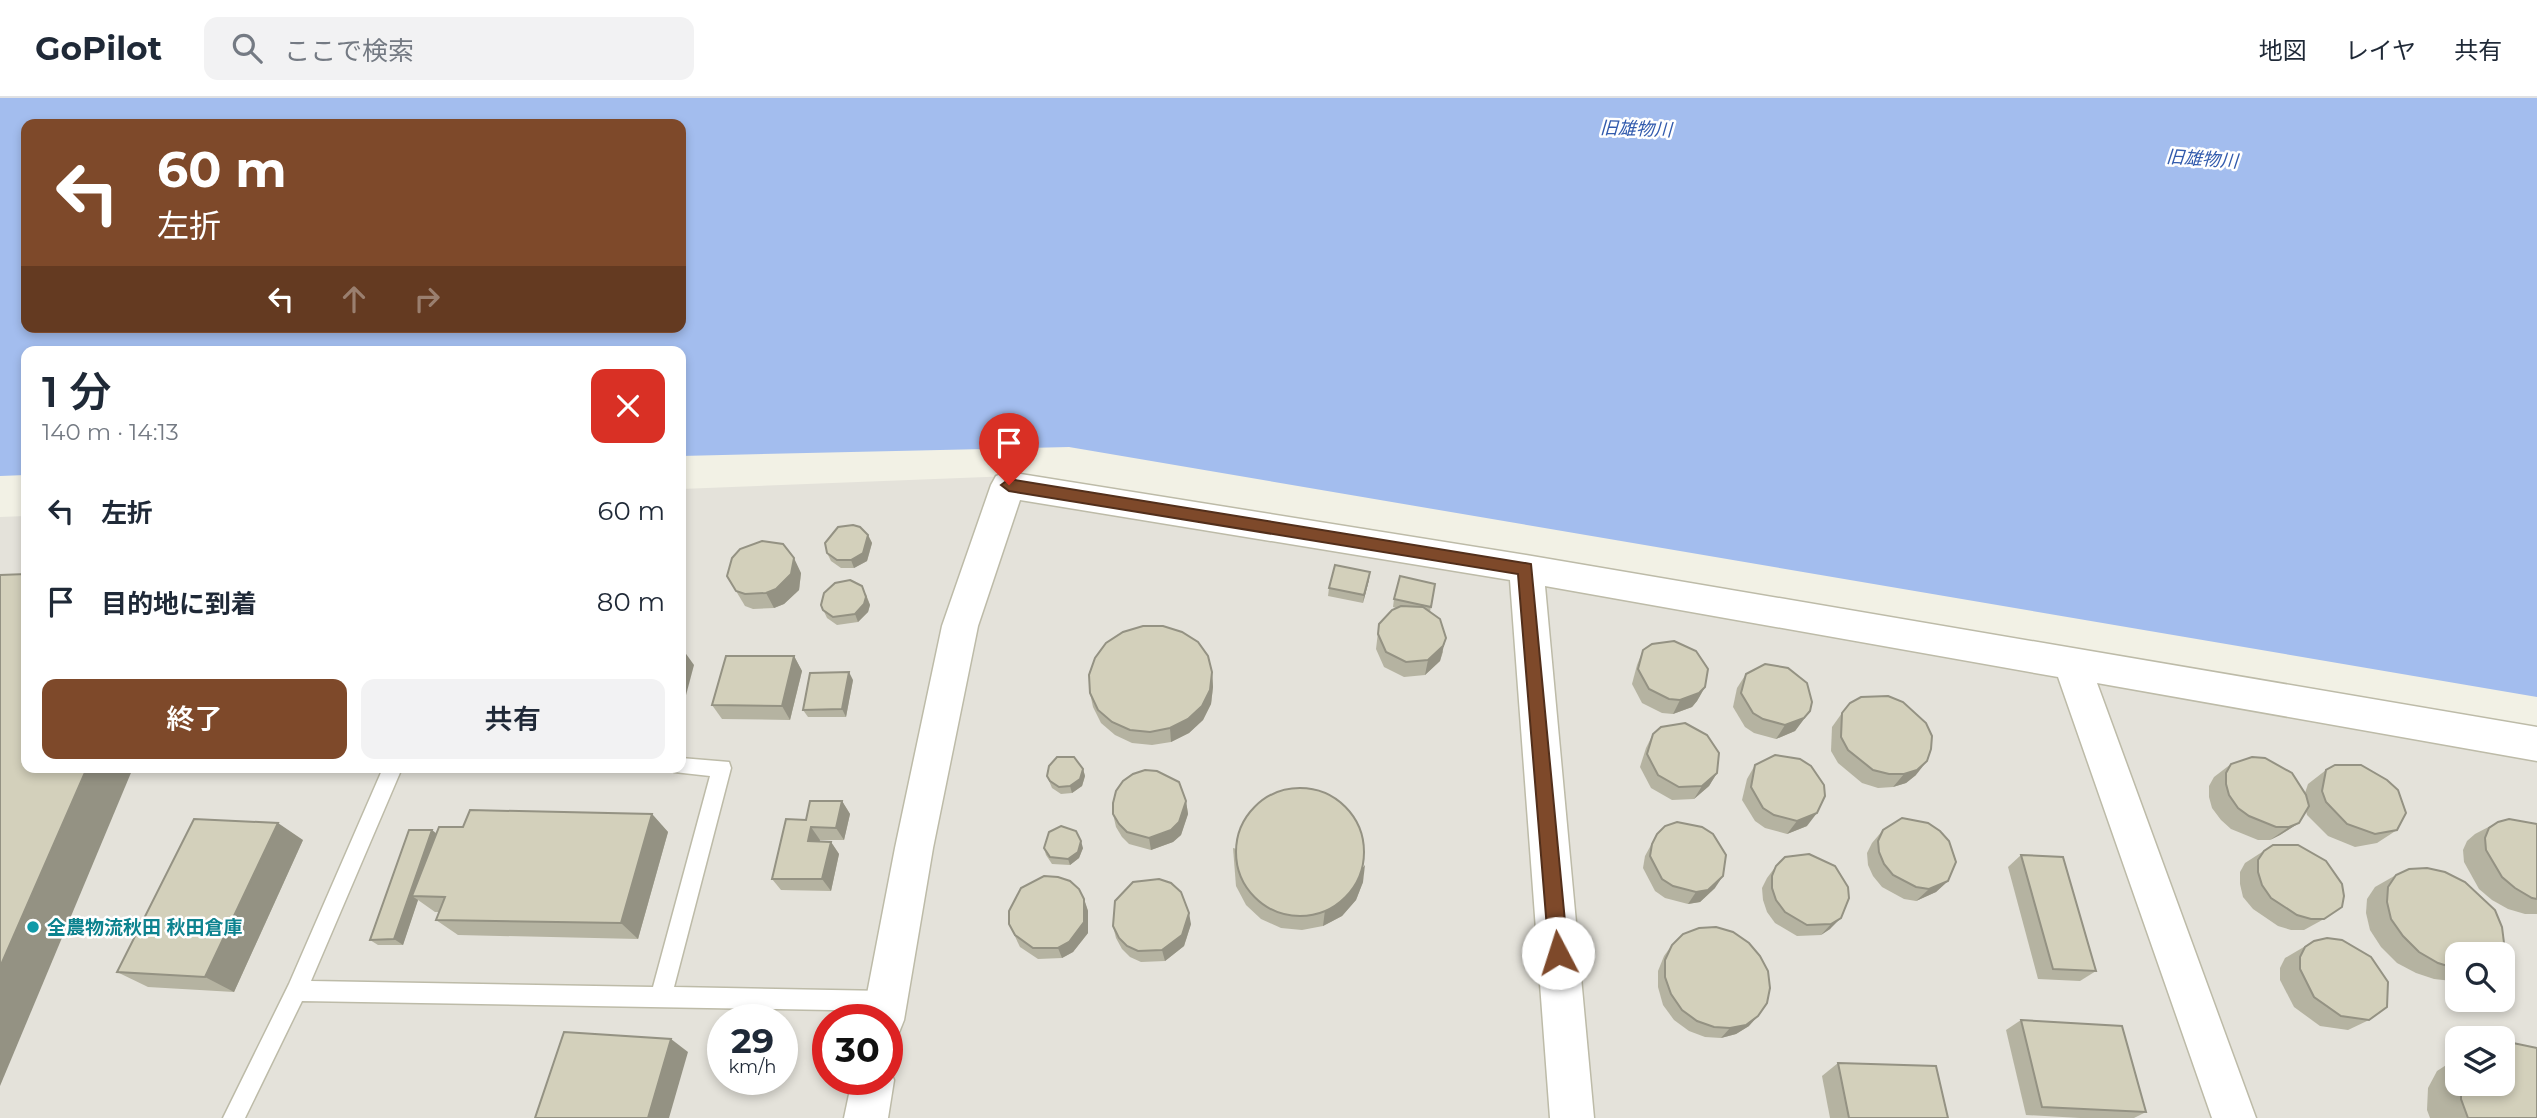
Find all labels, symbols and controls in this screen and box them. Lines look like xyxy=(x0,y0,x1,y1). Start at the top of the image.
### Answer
search box xyxy=(204,17,694,80)
text: GoPilot xyxy=(35,28,162,68)
icon: search xyxy=(228,29,266,67)
text: ここで検索 xyxy=(284,35,414,67)
text: 地図 xyxy=(2259,36,2307,65)
text: レイヤ xyxy=(2345,36,2416,65)
text: 共有 xyxy=(2454,36,2502,65)
water label: 旧雄物川 xyxy=(1600,117,1674,141)
text: 60 m xyxy=(157,140,287,199)
water label: 旧雄物川 xyxy=(2165,146,2241,173)
icon: left xyxy=(42,147,133,238)
text: 左折 xyxy=(157,206,221,245)
icon: left xyxy=(262,280,300,318)
icon: ahead xyxy=(335,280,373,318)
icon: right xyxy=(408,280,446,318)
text: 1 分 xyxy=(42,366,112,418)
button: close xyxy=(591,369,665,443)
pin xyxy=(979,413,1039,485)
text: 140 m · 14:13 xyxy=(42,418,179,446)
icon: arrive xyxy=(990,424,1028,462)
icon: left xyxy=(42,492,80,530)
text: 60 m xyxy=(598,495,665,527)
text: 左折 xyxy=(101,497,153,529)
icon: arrive xyxy=(42,583,80,621)
text: 80 m xyxy=(597,586,665,618)
text: 目的地に到着 xyxy=(101,588,257,620)
button: 終了 xyxy=(42,679,347,759)
button: 共有 xyxy=(361,679,665,759)
place label: 全農物流秋田 秋田倉庫 xyxy=(47,916,242,939)
position arrow xyxy=(1521,916,1595,990)
marker: 全農物流秋田 秋田倉庫 xyxy=(25,919,41,935)
map controls xyxy=(2445,942,2515,1096)
button: search xyxy=(2445,942,2515,1012)
speed limit sign: 30 xyxy=(812,1004,903,1095)
text: 29 xyxy=(731,1019,774,1062)
button: layers xyxy=(2445,1026,2515,1096)
text: km/h xyxy=(728,1056,777,1078)

